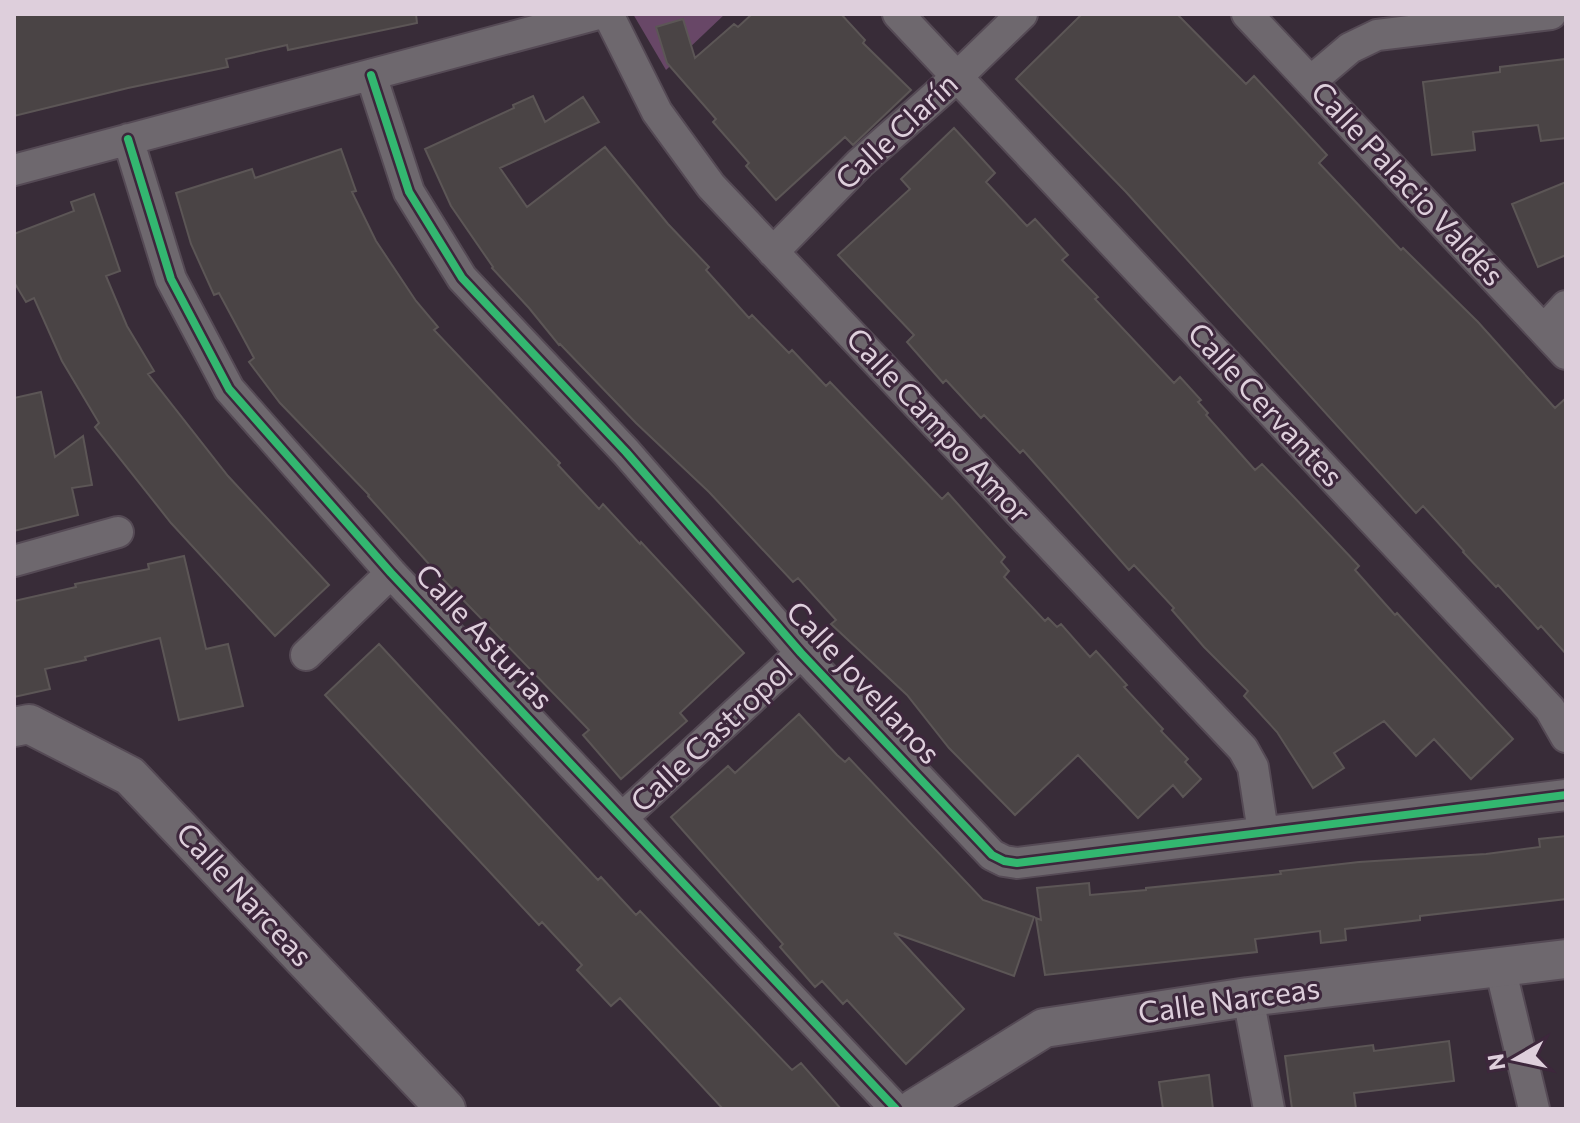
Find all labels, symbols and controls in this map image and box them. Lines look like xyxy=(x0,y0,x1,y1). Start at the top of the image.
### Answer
street label: Calle Clarín xyxy=(826,64,964,196)
street label: Calle Palacio Valdés xyxy=(1305,72,1513,292)
street label: Calle Cervantes xyxy=(1181,314,1352,493)
street label: Calle Campo Amor xyxy=(840,319,1040,530)
street label: Calle Asturias xyxy=(409,555,563,716)
street label: Calle Jovellanos xyxy=(780,592,950,770)
street label: Calle Castropol xyxy=(622,650,799,819)
street label: Calle Narceas xyxy=(170,814,322,973)
street label: Calle Narceas xyxy=(1136,967,1322,1030)
north arrow xyxy=(1476,1019,1556,1099)
text: N xyxy=(1481,1052,1510,1072)

